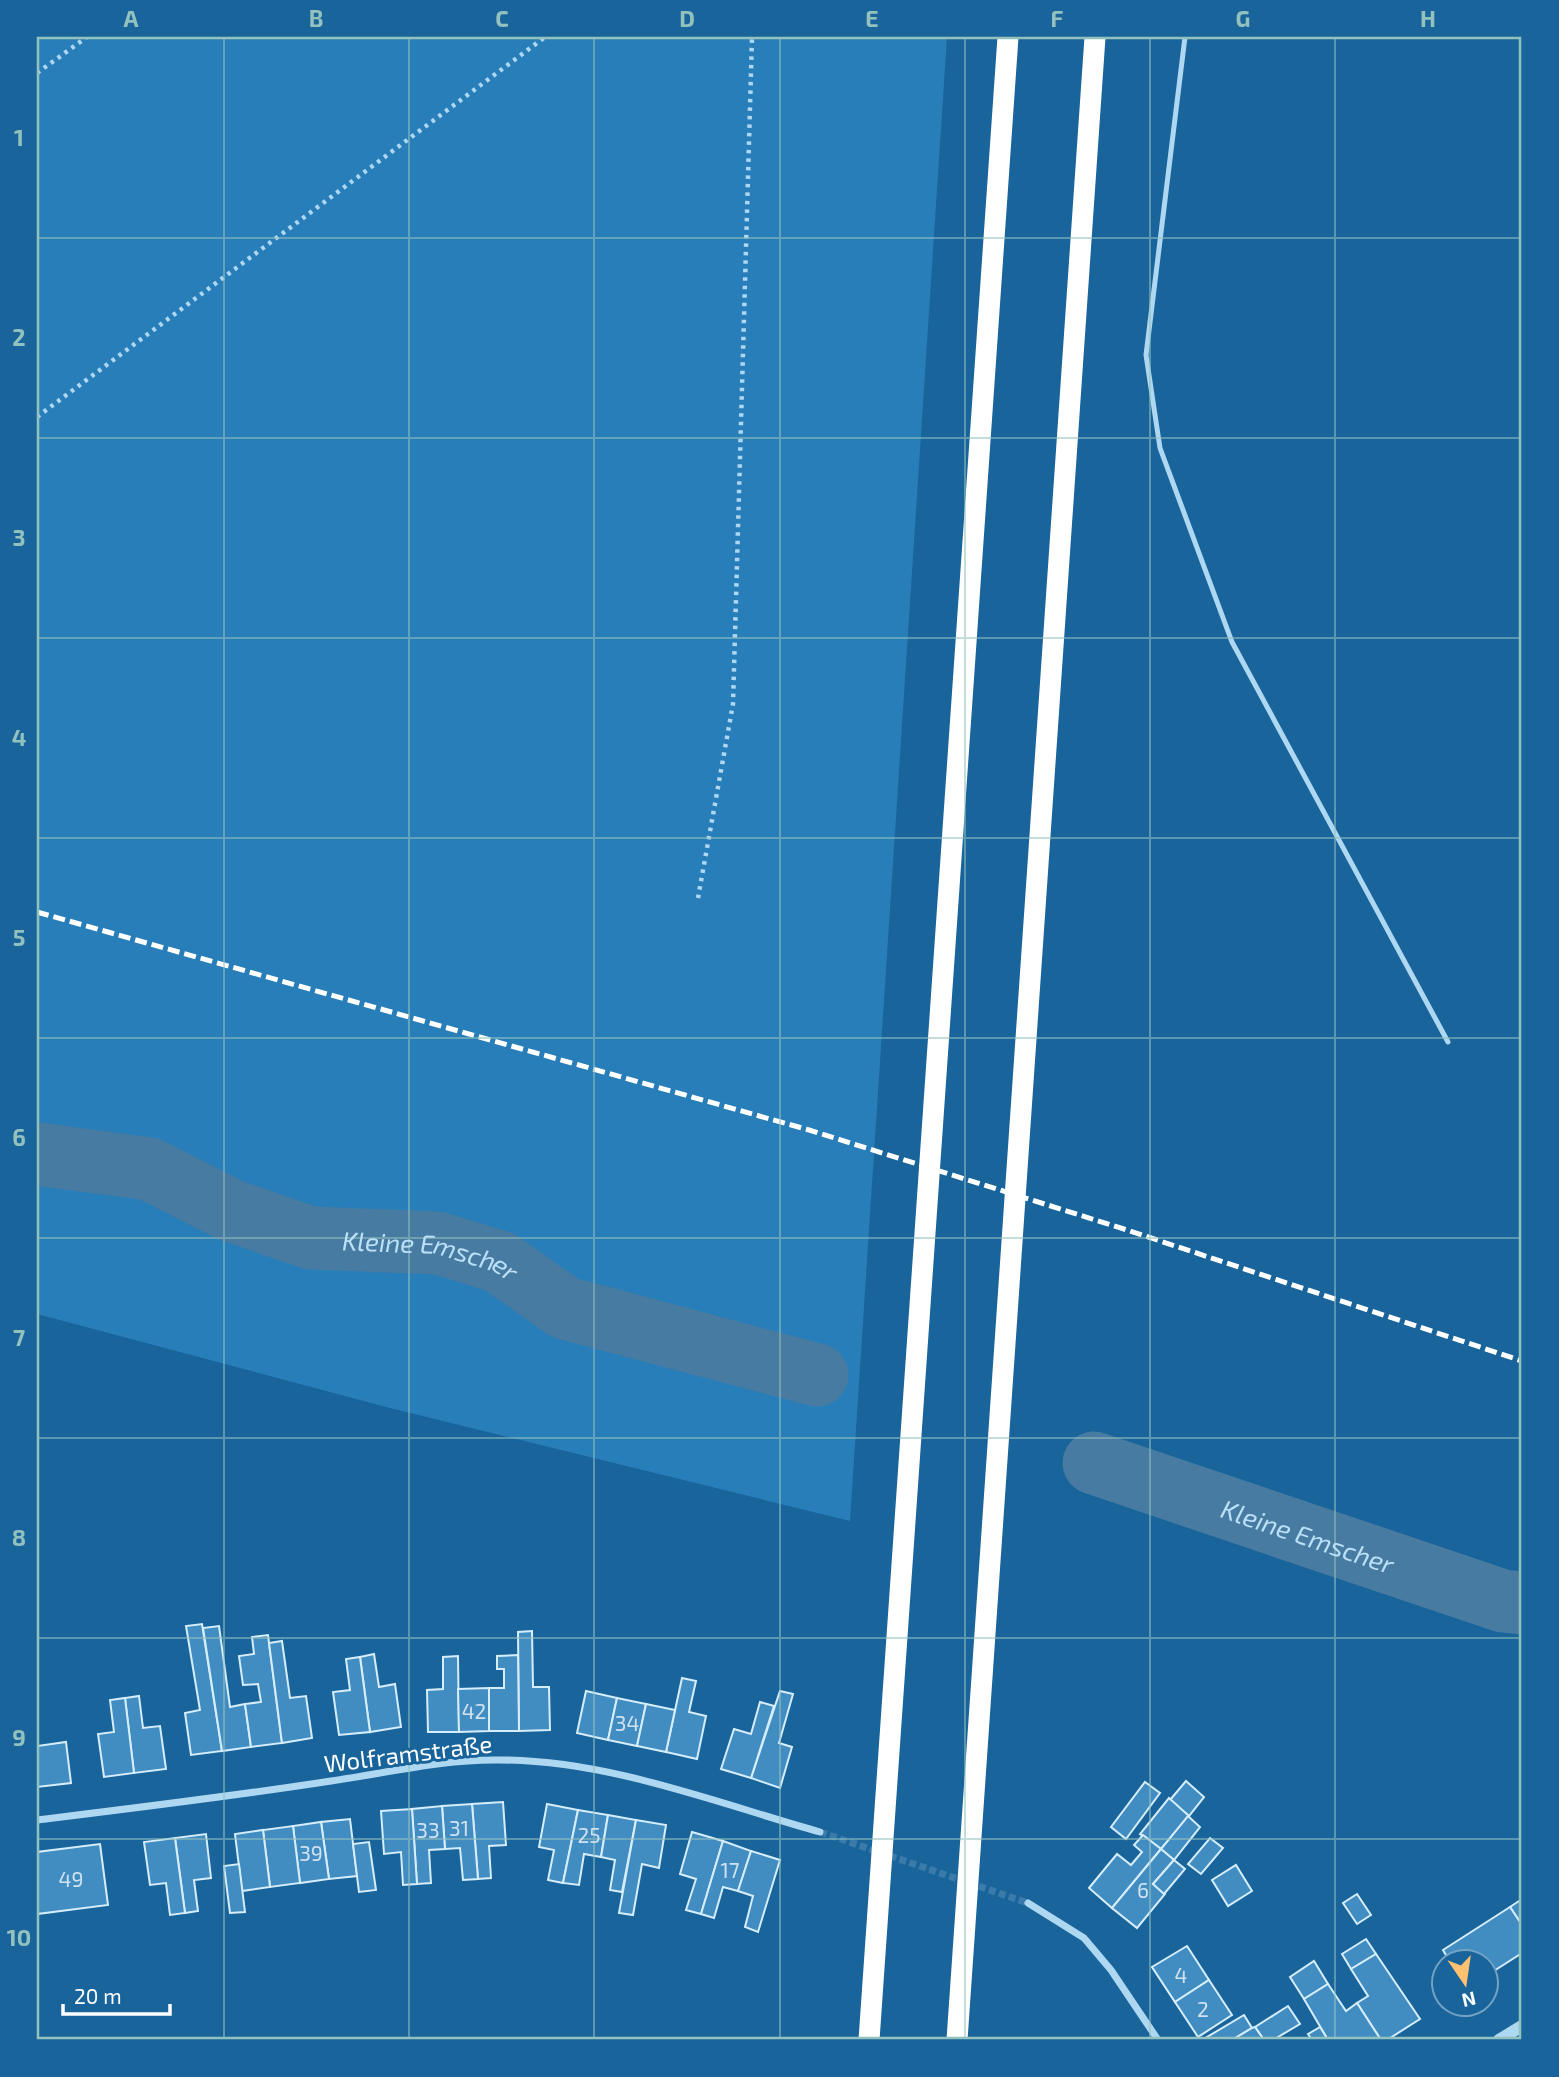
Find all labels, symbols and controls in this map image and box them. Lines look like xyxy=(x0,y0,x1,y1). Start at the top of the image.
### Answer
text: A xyxy=(123,4,139,32)
text: B xyxy=(309,4,323,32)
text: C xyxy=(495,4,509,32)
text: D xyxy=(679,4,695,32)
text: E xyxy=(865,4,879,32)
text: F xyxy=(1051,4,1064,32)
text: G xyxy=(1236,4,1250,32)
text: H xyxy=(1420,4,1436,32)
text: 1 xyxy=(14,123,24,151)
text: 2 xyxy=(12,323,26,351)
text: 3 xyxy=(12,523,26,551)
text: 4 xyxy=(12,723,26,751)
text: 5 xyxy=(13,923,25,951)
text: 6 xyxy=(12,1123,26,1151)
water label: Kleine Emscher xyxy=(342,1224,526,1286)
text: 7 xyxy=(13,1323,25,1351)
water label: Kleine Emscher xyxy=(1218,1492,1399,1579)
text: 8 xyxy=(12,1523,26,1551)
house number: 42 xyxy=(462,1698,486,1723)
house number: 34 xyxy=(615,1710,639,1735)
text: 9 xyxy=(12,1723,26,1751)
street label: Wolframstraße xyxy=(322,1728,494,1778)
house number: 31 xyxy=(449,1815,469,1840)
house number: 33 xyxy=(416,1817,440,1842)
house number: 25 xyxy=(577,1822,601,1847)
house number: 39 xyxy=(299,1840,323,1865)
house number: 17 xyxy=(720,1857,740,1882)
house number: 49 xyxy=(59,1866,83,1891)
house number: 6 xyxy=(1137,1877,1149,1902)
text: 10 xyxy=(7,1923,31,1951)
north arrow xyxy=(1430,1948,1500,2018)
house number: 4 xyxy=(1175,1962,1187,1987)
scale bar xyxy=(63,1972,170,2016)
text: 20 m xyxy=(74,1983,122,2008)
text: N xyxy=(1460,1987,1478,2013)
house number: 2 xyxy=(1197,1996,1209,2021)

